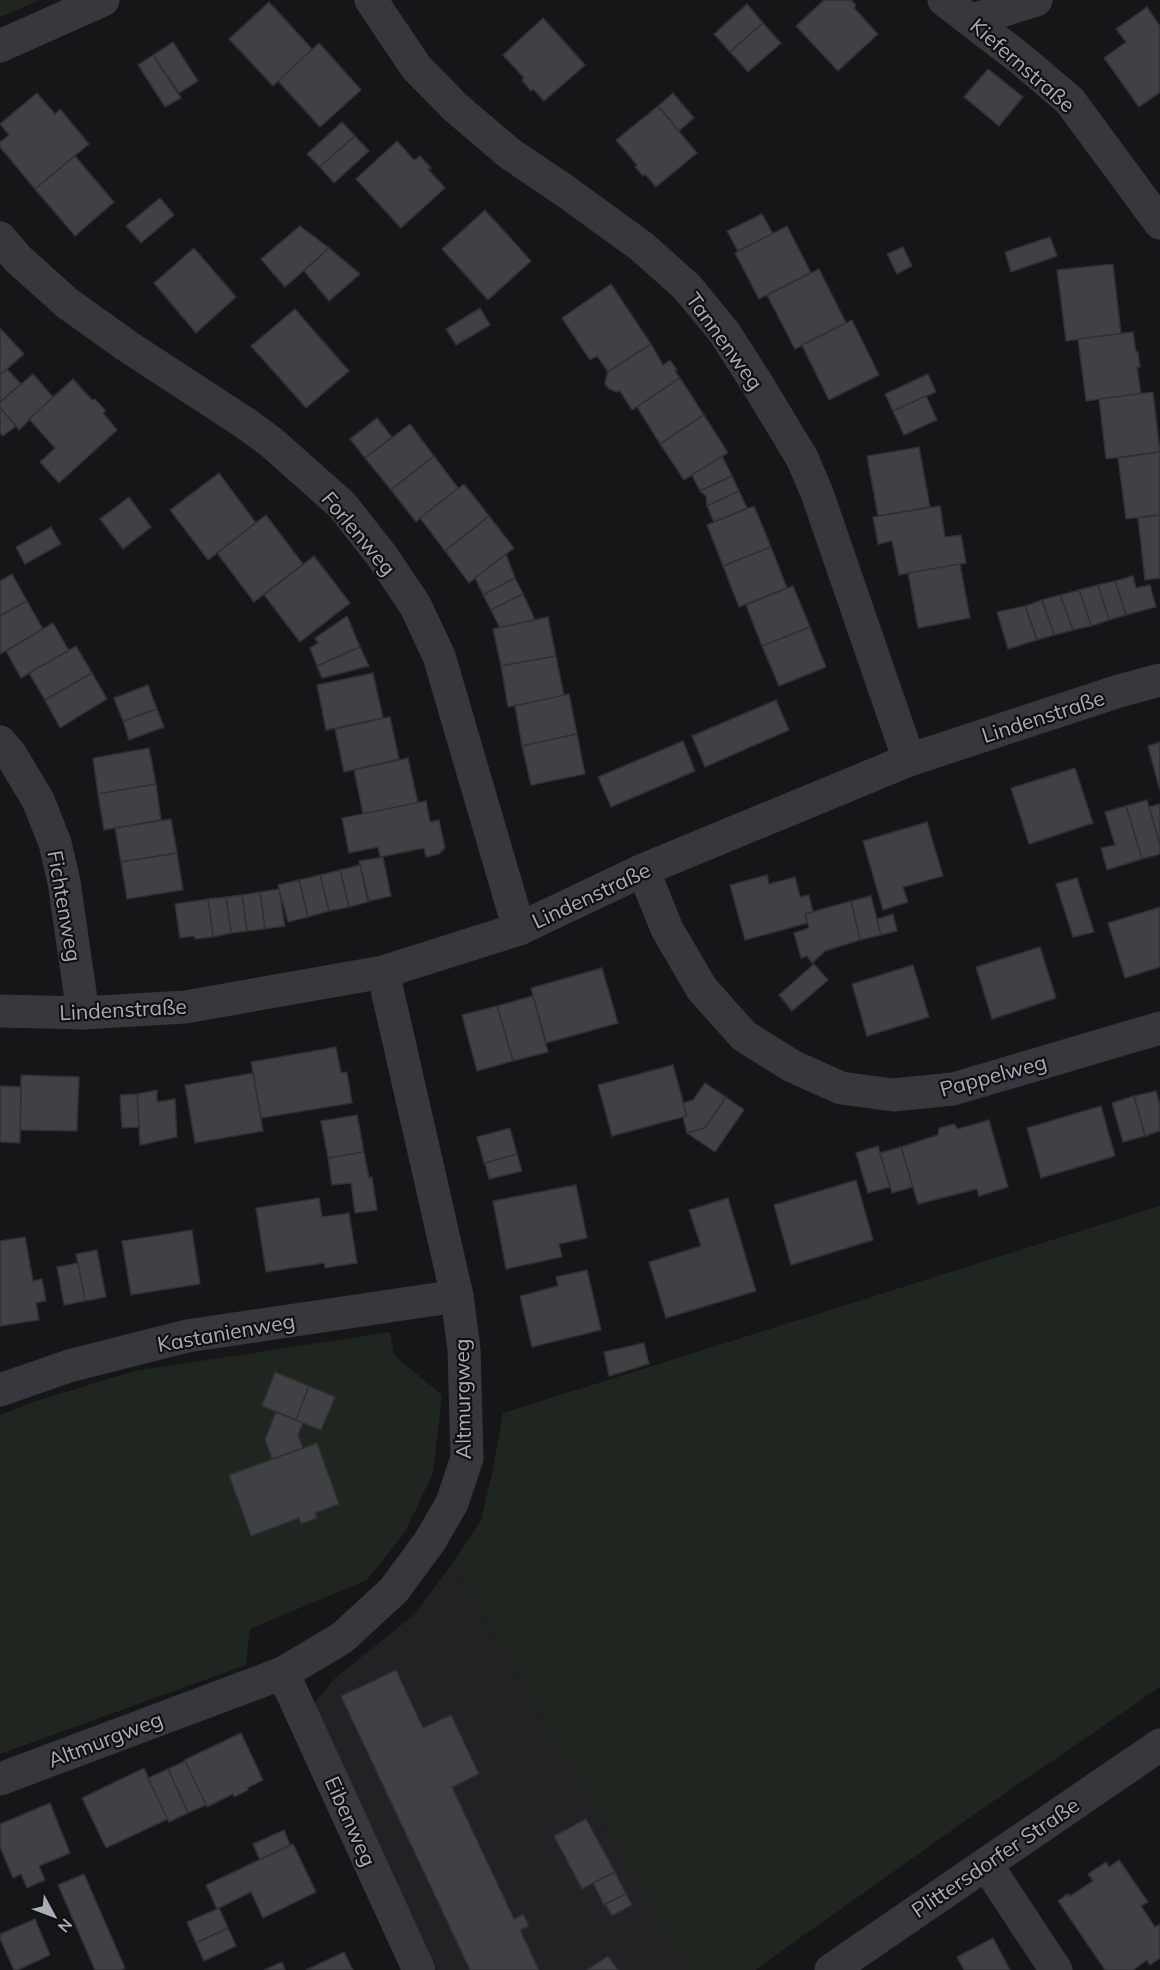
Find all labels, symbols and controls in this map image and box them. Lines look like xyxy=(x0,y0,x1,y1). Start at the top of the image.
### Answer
street label: Kiefernstraße xyxy=(965,12,1081,118)
street label: Tannenweg xyxy=(681,287,769,395)
street label: Forlenweg xyxy=(316,486,402,580)
street label: Lindenstraße xyxy=(978,684,1108,748)
street label: Fichtenweg xyxy=(42,848,88,964)
street label: Lindenstraße xyxy=(528,856,654,934)
street label: Lindenstraße xyxy=(59,993,187,1025)
street label: Pappelweg xyxy=(937,1048,1049,1102)
street label: Kastanienweg xyxy=(155,1307,297,1357)
street label: Altmurgweg xyxy=(448,1338,476,1460)
street label: Altmurgweg xyxy=(44,1705,166,1773)
street label: Eibenweg xyxy=(320,1772,382,1870)
street label: Plittersdorfer Straße xyxy=(906,1791,1084,1923)
north arrow xyxy=(24,1886,84,1946)
text: N xyxy=(54,1915,77,1937)

